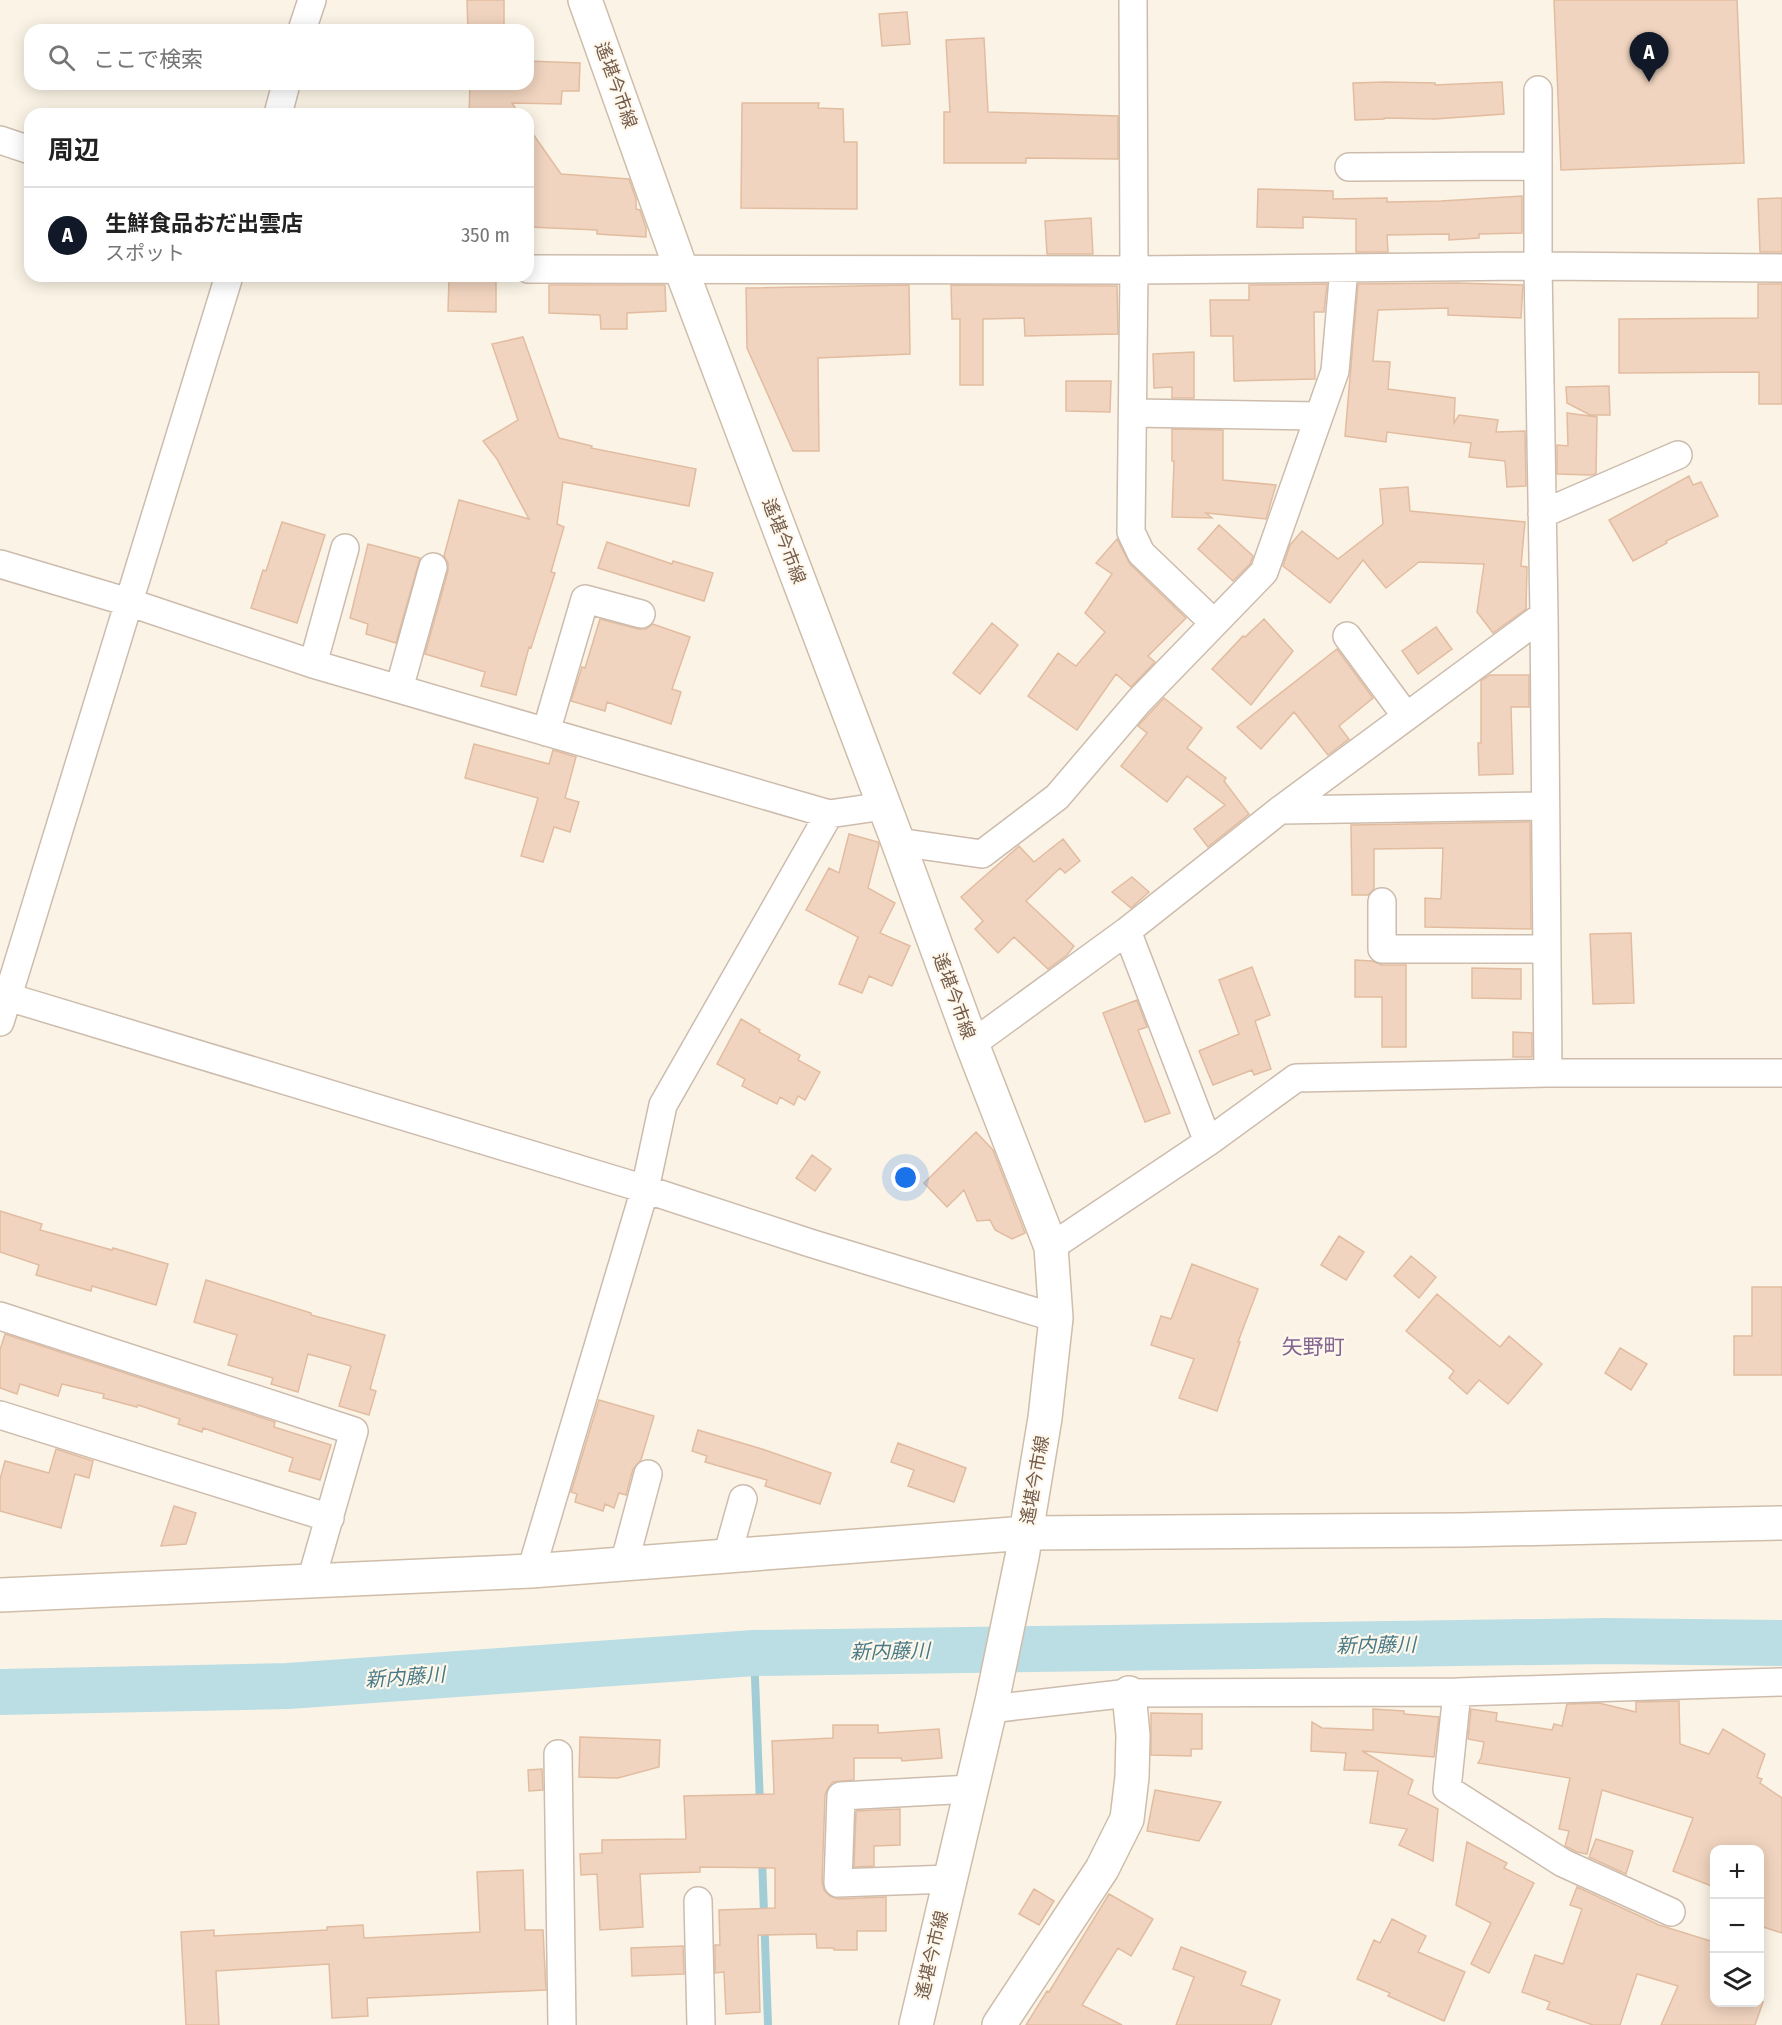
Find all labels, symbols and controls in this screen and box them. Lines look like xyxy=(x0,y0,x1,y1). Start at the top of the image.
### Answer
search box xyxy=(24,24,534,90)
pin: A xyxy=(1630,32,1668,82)
street label: 遙堪今市線 xyxy=(590,39,642,131)
icon: search xyxy=(45,41,78,74)
text: ここで検索 xyxy=(93,46,203,73)
text: 周辺 xyxy=(48,135,100,166)
text: 生鮮食品おだ出雲店 xyxy=(105,210,303,237)
text: A xyxy=(62,223,73,247)
text: 350 m xyxy=(461,223,510,247)
text: スポット xyxy=(105,241,185,265)
street label: 遙堪今市線 xyxy=(758,495,810,587)
street label: 遙堪今市線 xyxy=(928,950,980,1042)
your location xyxy=(891,1163,920,1192)
district label: 矢野町 xyxy=(1282,1334,1345,1360)
street label: 遙堪今市線 xyxy=(1016,1434,1054,1526)
water label: 新内藤川 xyxy=(1336,1632,1418,1658)
water label: 新内藤川 xyxy=(850,1638,932,1664)
water label: 新内藤川 xyxy=(364,1662,448,1692)
map controls xyxy=(1710,1845,1764,2007)
button: + xyxy=(1710,1845,1764,1899)
button: − xyxy=(1710,1899,1764,1953)
street label: 遙堪今市線 xyxy=(911,1909,953,2001)
button: layers xyxy=(1710,1953,1764,2007)

